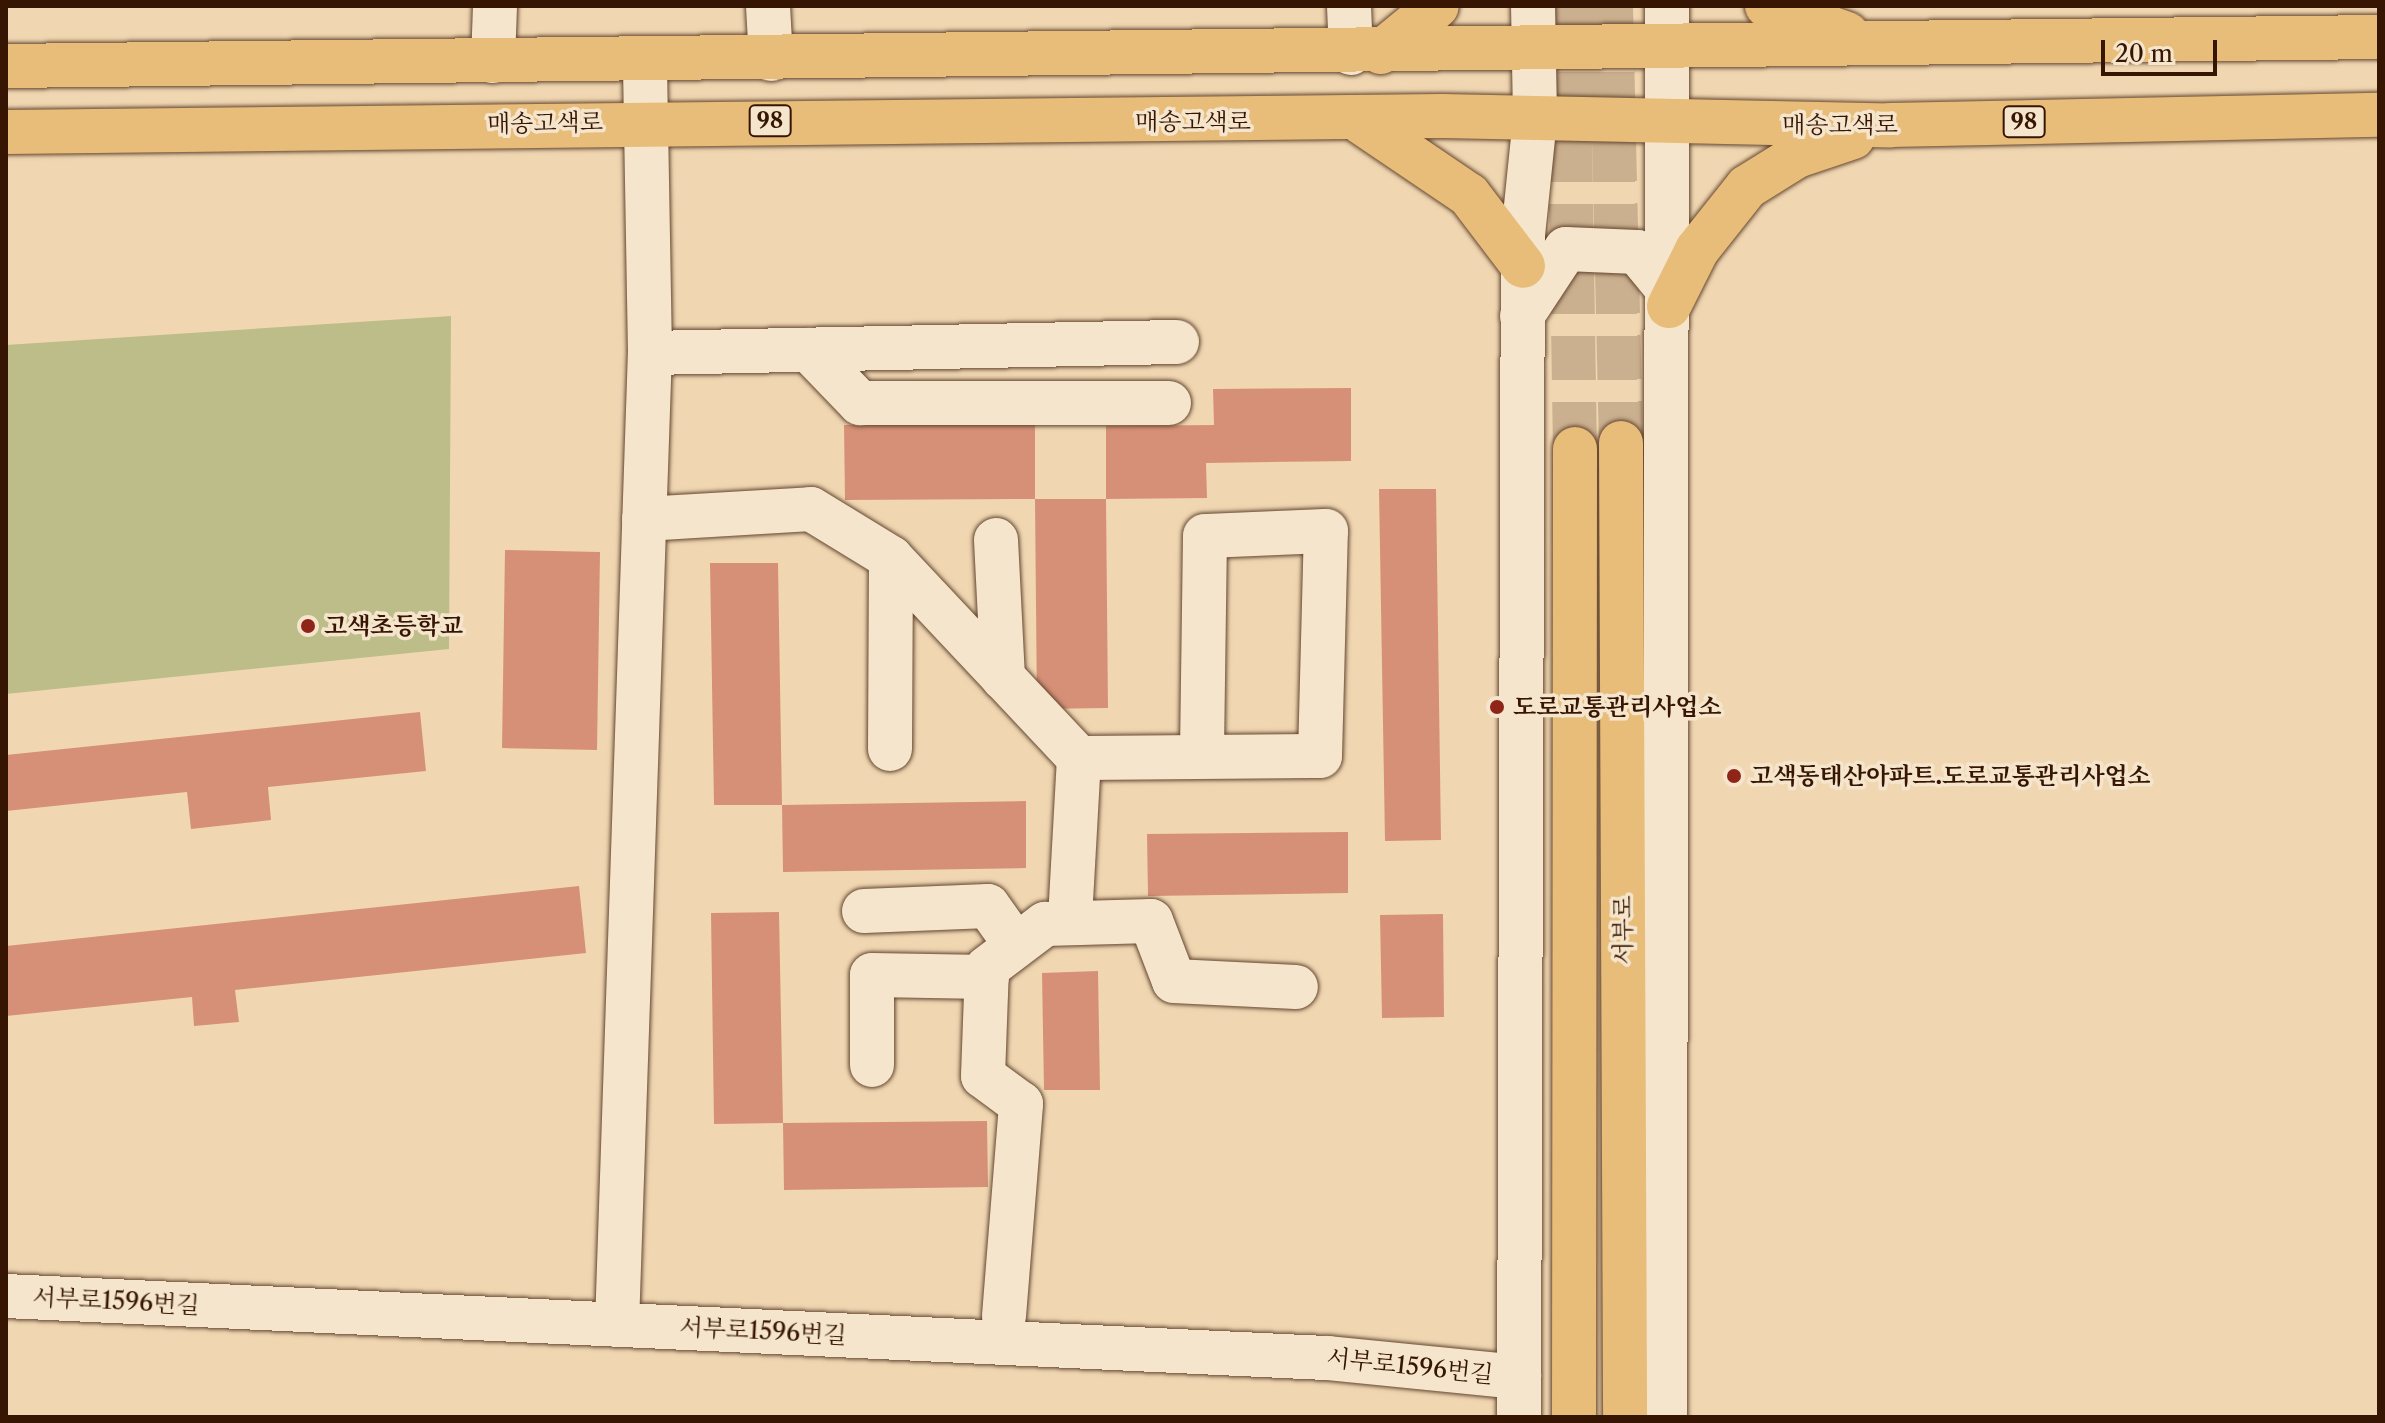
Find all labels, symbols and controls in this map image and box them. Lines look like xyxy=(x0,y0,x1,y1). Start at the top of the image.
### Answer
scale bar xyxy=(2105,24,2221,74)
text: 20 m xyxy=(2115,39,2173,68)
road number: 98 xyxy=(748,103,792,139)
road number: 98 xyxy=(2002,104,2046,140)
street label: 매송고색로 xyxy=(487,108,603,138)
street label: 매송고색로 xyxy=(1135,108,1251,136)
street label: 매송고색로 xyxy=(1782,111,1898,139)
place label: 고색초등학교 xyxy=(324,612,463,640)
marker: 고색초등학교 xyxy=(299,617,317,635)
place label: 도로교통관리사업소 xyxy=(1513,693,1722,721)
marker: 도로교통관리사업소 xyxy=(1488,698,1506,716)
place label: 고색동태산아파트.도로교통관리사업소 xyxy=(1750,762,2151,790)
marker: 고색동태산아파트.도로교통관리사업소 xyxy=(1725,767,1743,785)
street label: 서부로 xyxy=(1609,895,1637,965)
street label: 서부로1596번길 xyxy=(32,1282,200,1320)
street label: 서부로1596번길 xyxy=(679,1312,847,1350)
street label: 서부로1596번길 xyxy=(1325,1343,1495,1389)

